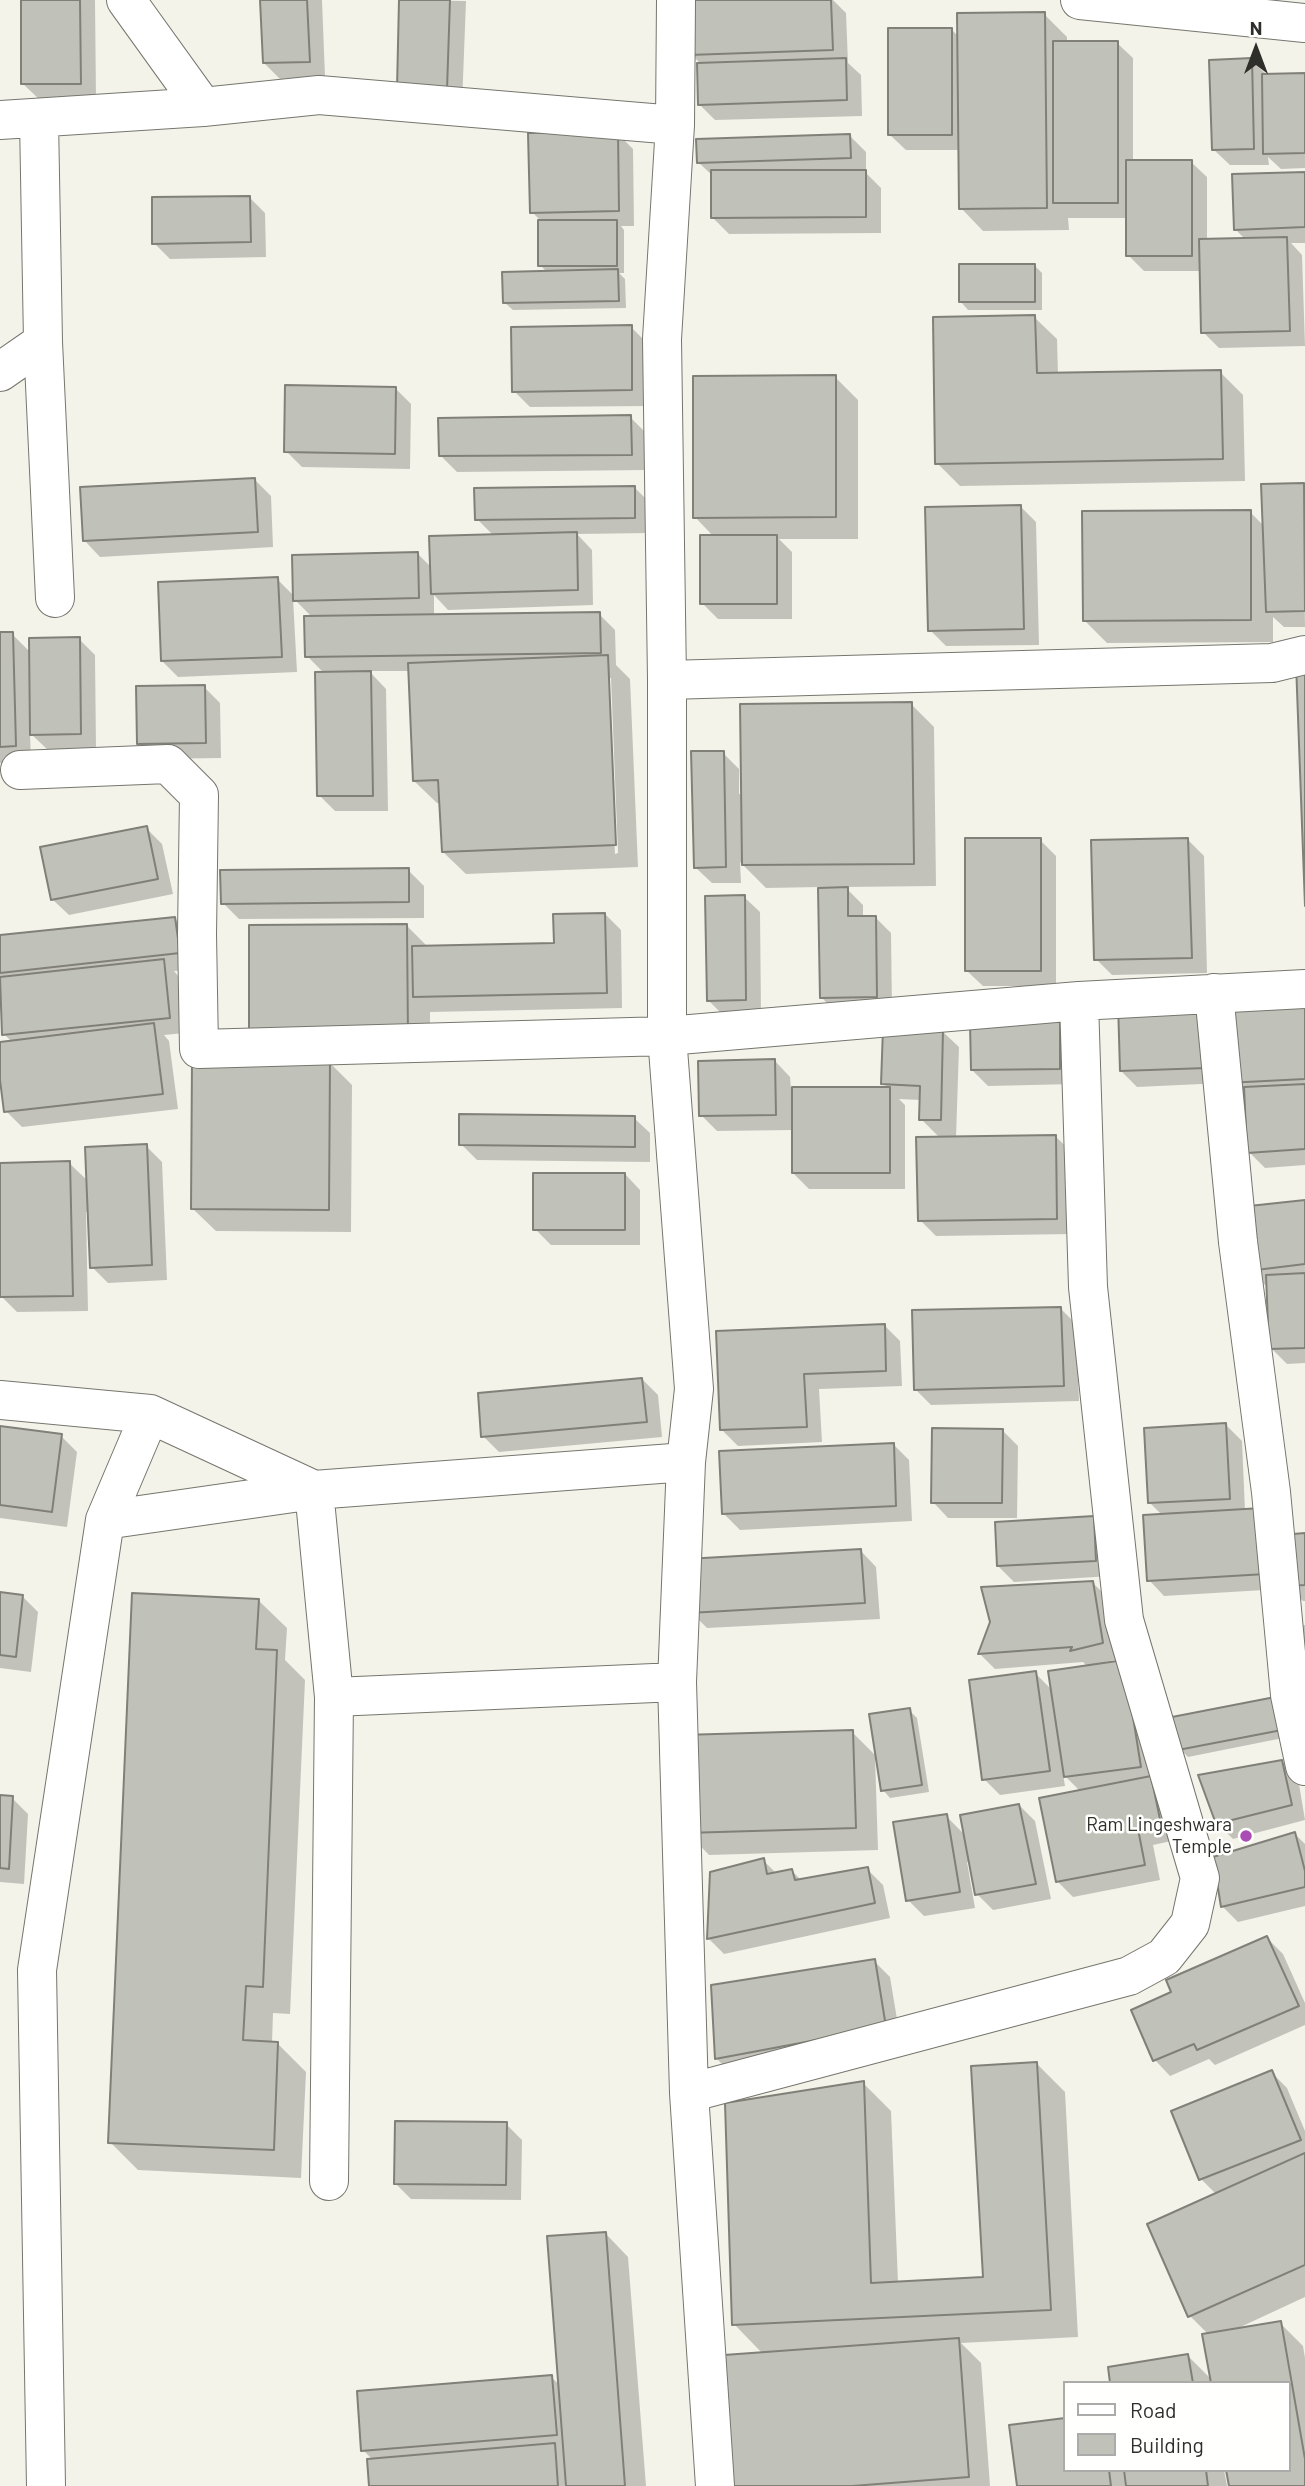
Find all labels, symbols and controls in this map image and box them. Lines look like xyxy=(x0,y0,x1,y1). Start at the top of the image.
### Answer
north arrow xyxy=(1221,14,1291,84)
text: N xyxy=(1250,16,1262,39)
place label: Ram Lingeshwara Temple xyxy=(1086,1814,1232,1858)
marker: Ram Lingeshwara Temple xyxy=(1238,1828,1254,1844)
legend xyxy=(1064,2381,1291,2472)
text: Road xyxy=(1130,2397,1176,2422)
text: Building xyxy=(1130,2432,1204,2457)

